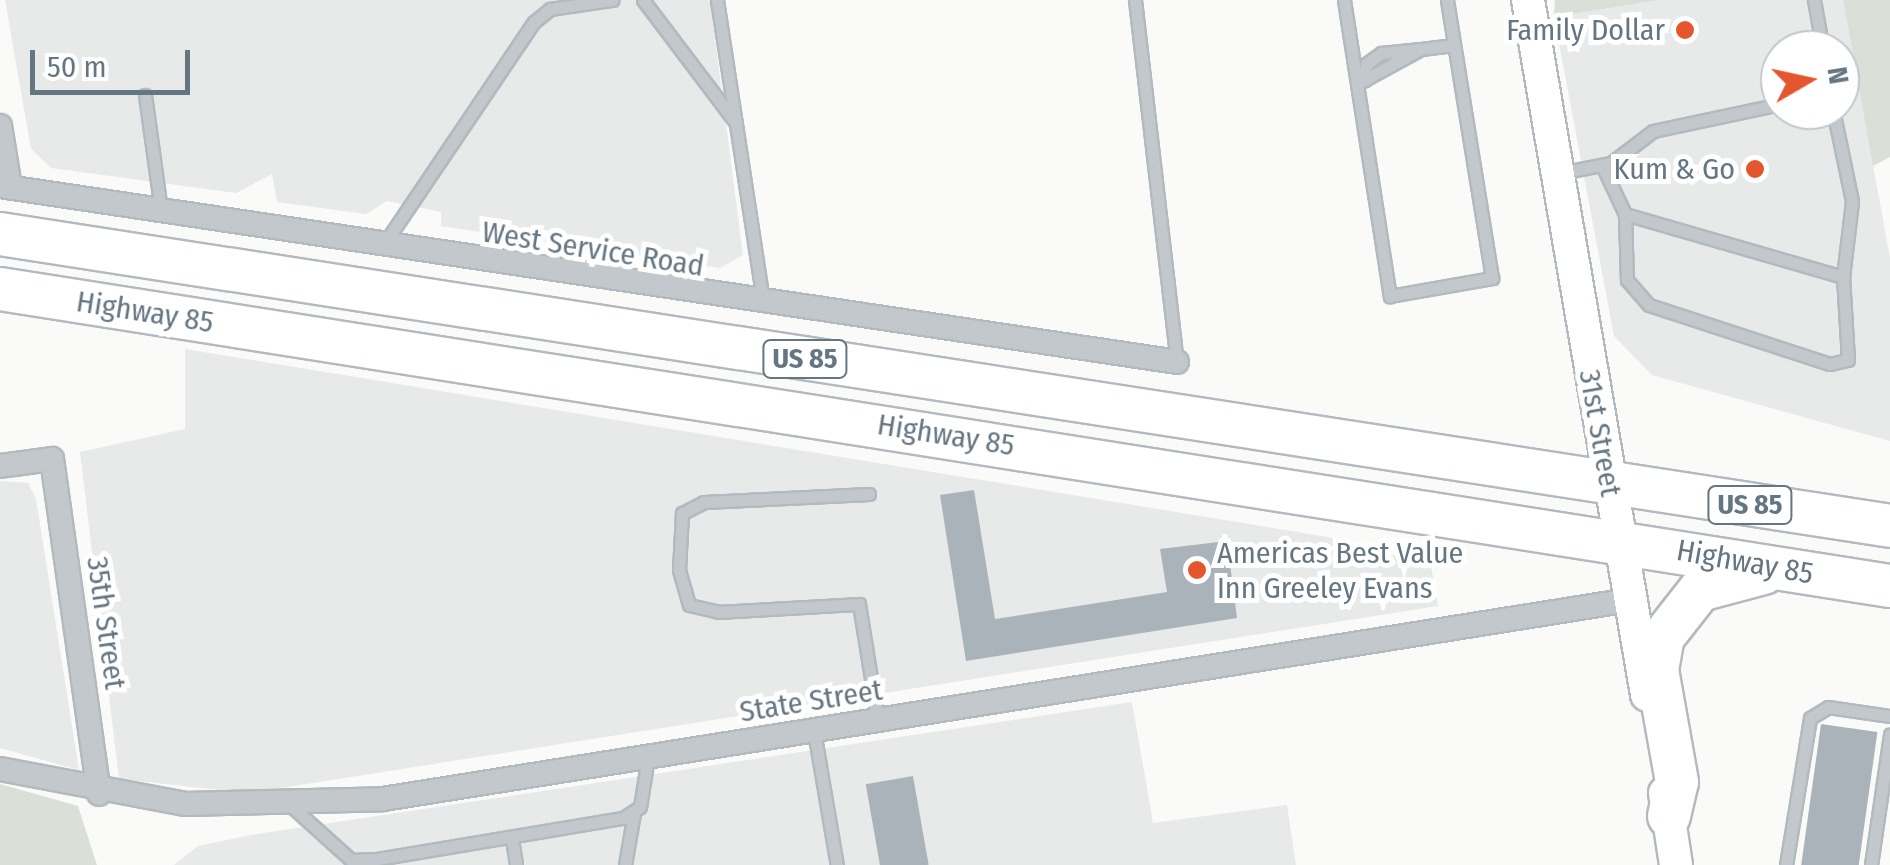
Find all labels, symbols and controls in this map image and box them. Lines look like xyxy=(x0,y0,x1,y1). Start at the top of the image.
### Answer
place label: Family Dollar xyxy=(1506,12,1665,48)
marker: Family Dollar xyxy=(1674,19,1696,41)
scale bar xyxy=(35,30,195,92)
north arrow xyxy=(1760,30,1860,130)
text: 50 m xyxy=(47,49,107,85)
text: N xyxy=(1821,65,1856,86)
place label: Kum & Go xyxy=(1614,151,1735,187)
marker: Kum & Go xyxy=(1744,158,1766,180)
street label: West Service Road xyxy=(480,214,706,284)
street label: Highway 85 xyxy=(74,283,216,341)
road number: US 85 xyxy=(760,336,850,382)
street label: 31st Street xyxy=(1571,367,1629,499)
street label: Highway 85 xyxy=(875,406,1017,464)
road number: US 85 xyxy=(1705,482,1795,528)
street label: Highway 85 xyxy=(1674,532,1816,592)
place label: Americas Best Value Inn Greeley Evans xyxy=(1217,535,1463,606)
street label: 35th Street xyxy=(79,554,133,692)
marker: Americas Best Value Inn Greeley Evans xyxy=(1186,559,1208,581)
street label: State Street xyxy=(737,672,885,730)

